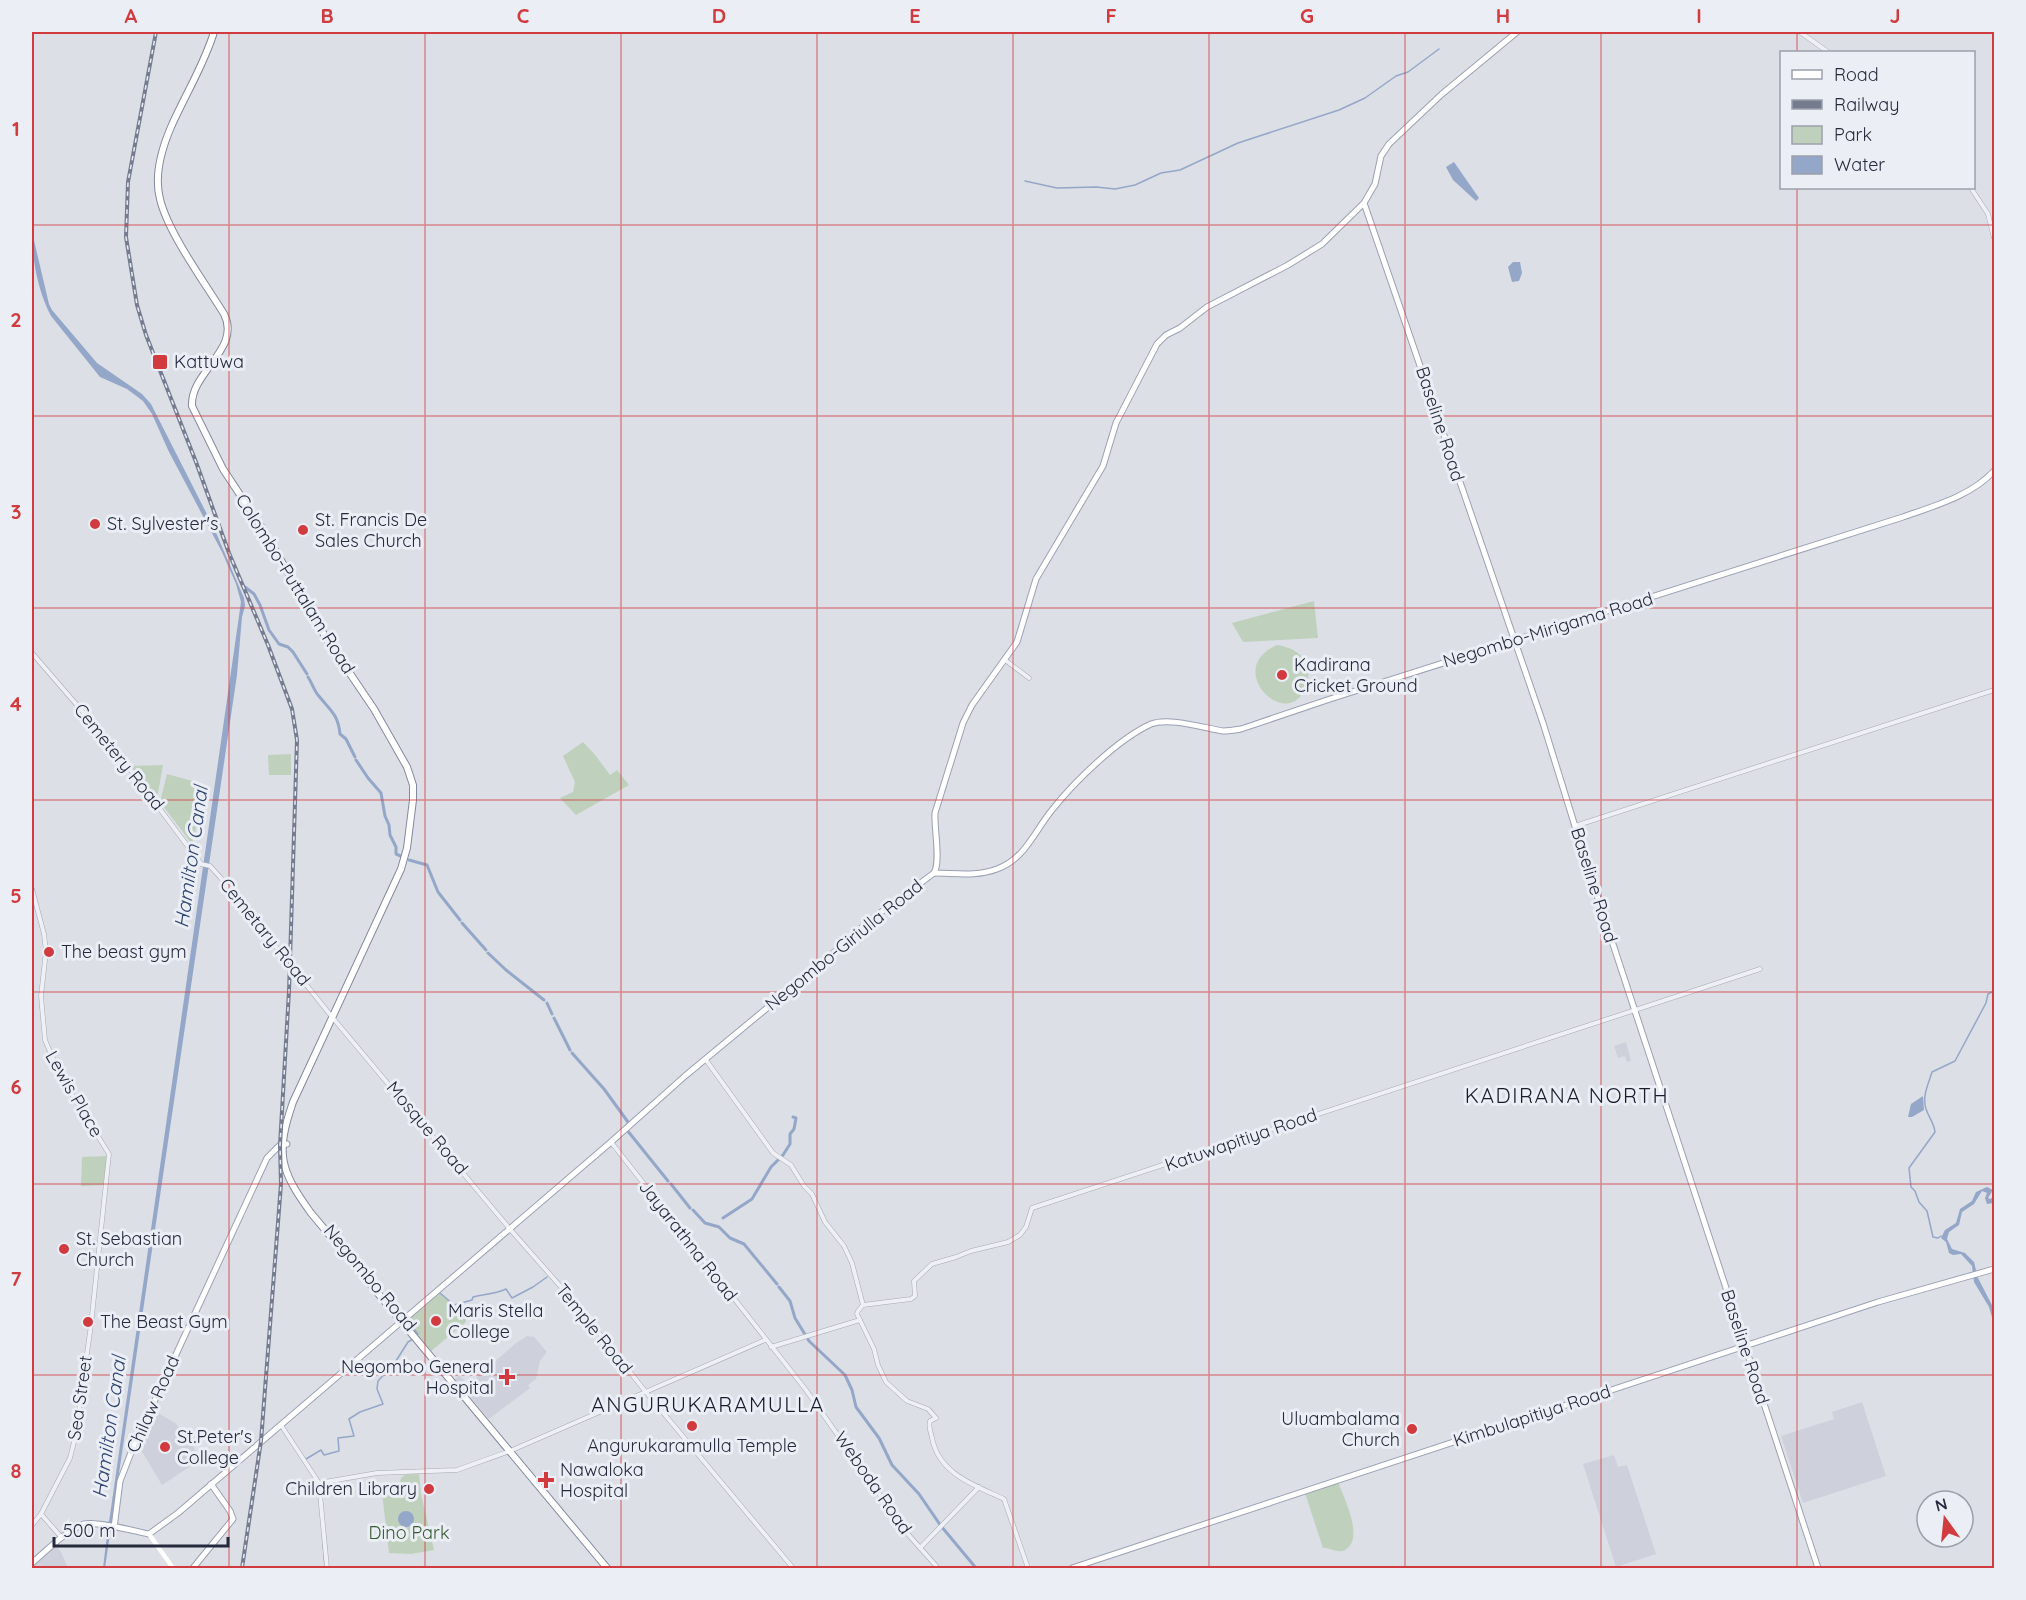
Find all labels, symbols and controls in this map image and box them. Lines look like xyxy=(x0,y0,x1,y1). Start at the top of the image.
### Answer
text: A xyxy=(125,3,138,28)
text: B xyxy=(320,3,334,28)
text: C xyxy=(517,3,530,28)
text: D xyxy=(712,3,726,28)
text: E xyxy=(909,3,921,28)
text: F xyxy=(1105,3,1117,28)
text: G xyxy=(1300,3,1314,28)
text: H xyxy=(1496,3,1510,28)
text: I xyxy=(1696,3,1702,28)
text: J xyxy=(1889,3,1901,28)
legend xyxy=(1780,51,1975,189)
text: Road xyxy=(1834,63,1879,86)
text: Railway xyxy=(1834,93,1900,116)
text: 1 xyxy=(12,116,20,141)
text: Park xyxy=(1834,123,1872,146)
text: Water xyxy=(1834,153,1885,176)
text: 2 xyxy=(10,307,22,332)
place label: Kattuwa xyxy=(174,350,244,373)
marker: Kattuwa xyxy=(151,353,169,371)
street label: Baseline Road xyxy=(1411,364,1470,484)
street label: Colombo-Puttalam Road xyxy=(231,490,360,678)
text: 3 xyxy=(11,499,21,524)
place label: St. Francis De Sales Church xyxy=(315,508,427,552)
place label: St. Sylvester's xyxy=(107,512,219,535)
marker: St. Sylvester's xyxy=(88,517,102,531)
marker: St. Francis De Sales Church xyxy=(296,523,310,537)
street label: Negombo-Mirigama Road xyxy=(1440,587,1656,672)
place label: Kadirana Cricket Ground xyxy=(1294,653,1418,697)
marker: Kadirana Cricket Ground xyxy=(1275,668,1289,682)
text: 4 xyxy=(10,691,22,716)
street label: Cemetery Road xyxy=(69,698,170,815)
water label: Hamilton Canal xyxy=(168,782,213,929)
street label: Baseline Road xyxy=(1566,824,1623,945)
street label: Cemetary Road xyxy=(215,873,316,990)
street label: Negombo-Giriulla Road xyxy=(760,874,927,1015)
text: 5 xyxy=(10,883,22,908)
place label: The beast gym xyxy=(61,940,187,963)
marker: The beast gym xyxy=(42,945,56,959)
street label: Lewis Place xyxy=(41,1047,108,1141)
text: 6 xyxy=(10,1074,22,1099)
street label: Mosque Road xyxy=(382,1076,473,1179)
district label: KADIRANA NORTH xyxy=(1465,1082,1669,1108)
street label: Katuwapitiya Road xyxy=(1162,1103,1320,1176)
street label: Jayarathna Road xyxy=(634,1176,743,1306)
street label: Negombo Road xyxy=(319,1219,422,1336)
place label: St. Sebastian Church xyxy=(76,1227,182,1271)
marker: St. Sebastian Church xyxy=(57,1242,71,1256)
text: 7 xyxy=(11,1266,22,1291)
street label: Temple Road xyxy=(551,1279,638,1379)
street label: Baseline Road xyxy=(1716,1287,1775,1407)
place label: Maris Stella College xyxy=(448,1299,543,1343)
place label: The Beast Gym xyxy=(100,1310,228,1333)
marker: Maris Stella College xyxy=(429,1314,443,1328)
marker: The Beast Gym xyxy=(81,1315,95,1329)
water label: Hamilton Canal xyxy=(86,1352,131,1499)
street label: Chilaw Road xyxy=(121,1352,184,1456)
street label: Sea Street xyxy=(62,1354,97,1442)
place label: Negombo General Hospital xyxy=(341,1355,494,1399)
marker: Negombo General Hospital xyxy=(498,1368,516,1386)
street label: Kimbulapitiya Road xyxy=(1450,1379,1613,1452)
district label: ANGURUKARAMULLA xyxy=(591,1391,825,1417)
place label: Uluambalama Church xyxy=(1281,1407,1400,1451)
marker: Angurukaramulla Temple xyxy=(685,1419,699,1433)
marker: Uluambalama Church xyxy=(1405,1422,1419,1436)
place label: St.Peter's College xyxy=(177,1425,252,1469)
street label: Weboda Road xyxy=(829,1427,917,1539)
place label: Angurukaramulla Temple xyxy=(587,1434,797,1457)
marker: St.Peter's College xyxy=(158,1440,172,1454)
text: 8 xyxy=(11,1458,22,1483)
place label: Nawaloka Hospital xyxy=(560,1458,644,1502)
marker: Nawaloka Hospital xyxy=(537,1471,555,1489)
place label: Children Library xyxy=(285,1477,417,1500)
marker: Children Library xyxy=(422,1482,436,1496)
north arrow xyxy=(1915,1489,1975,1549)
text: N xyxy=(1933,1493,1949,1516)
scale bar xyxy=(54,1510,228,1548)
text: 500 m xyxy=(63,1519,116,1542)
park label: Dino Park xyxy=(368,1521,450,1544)

